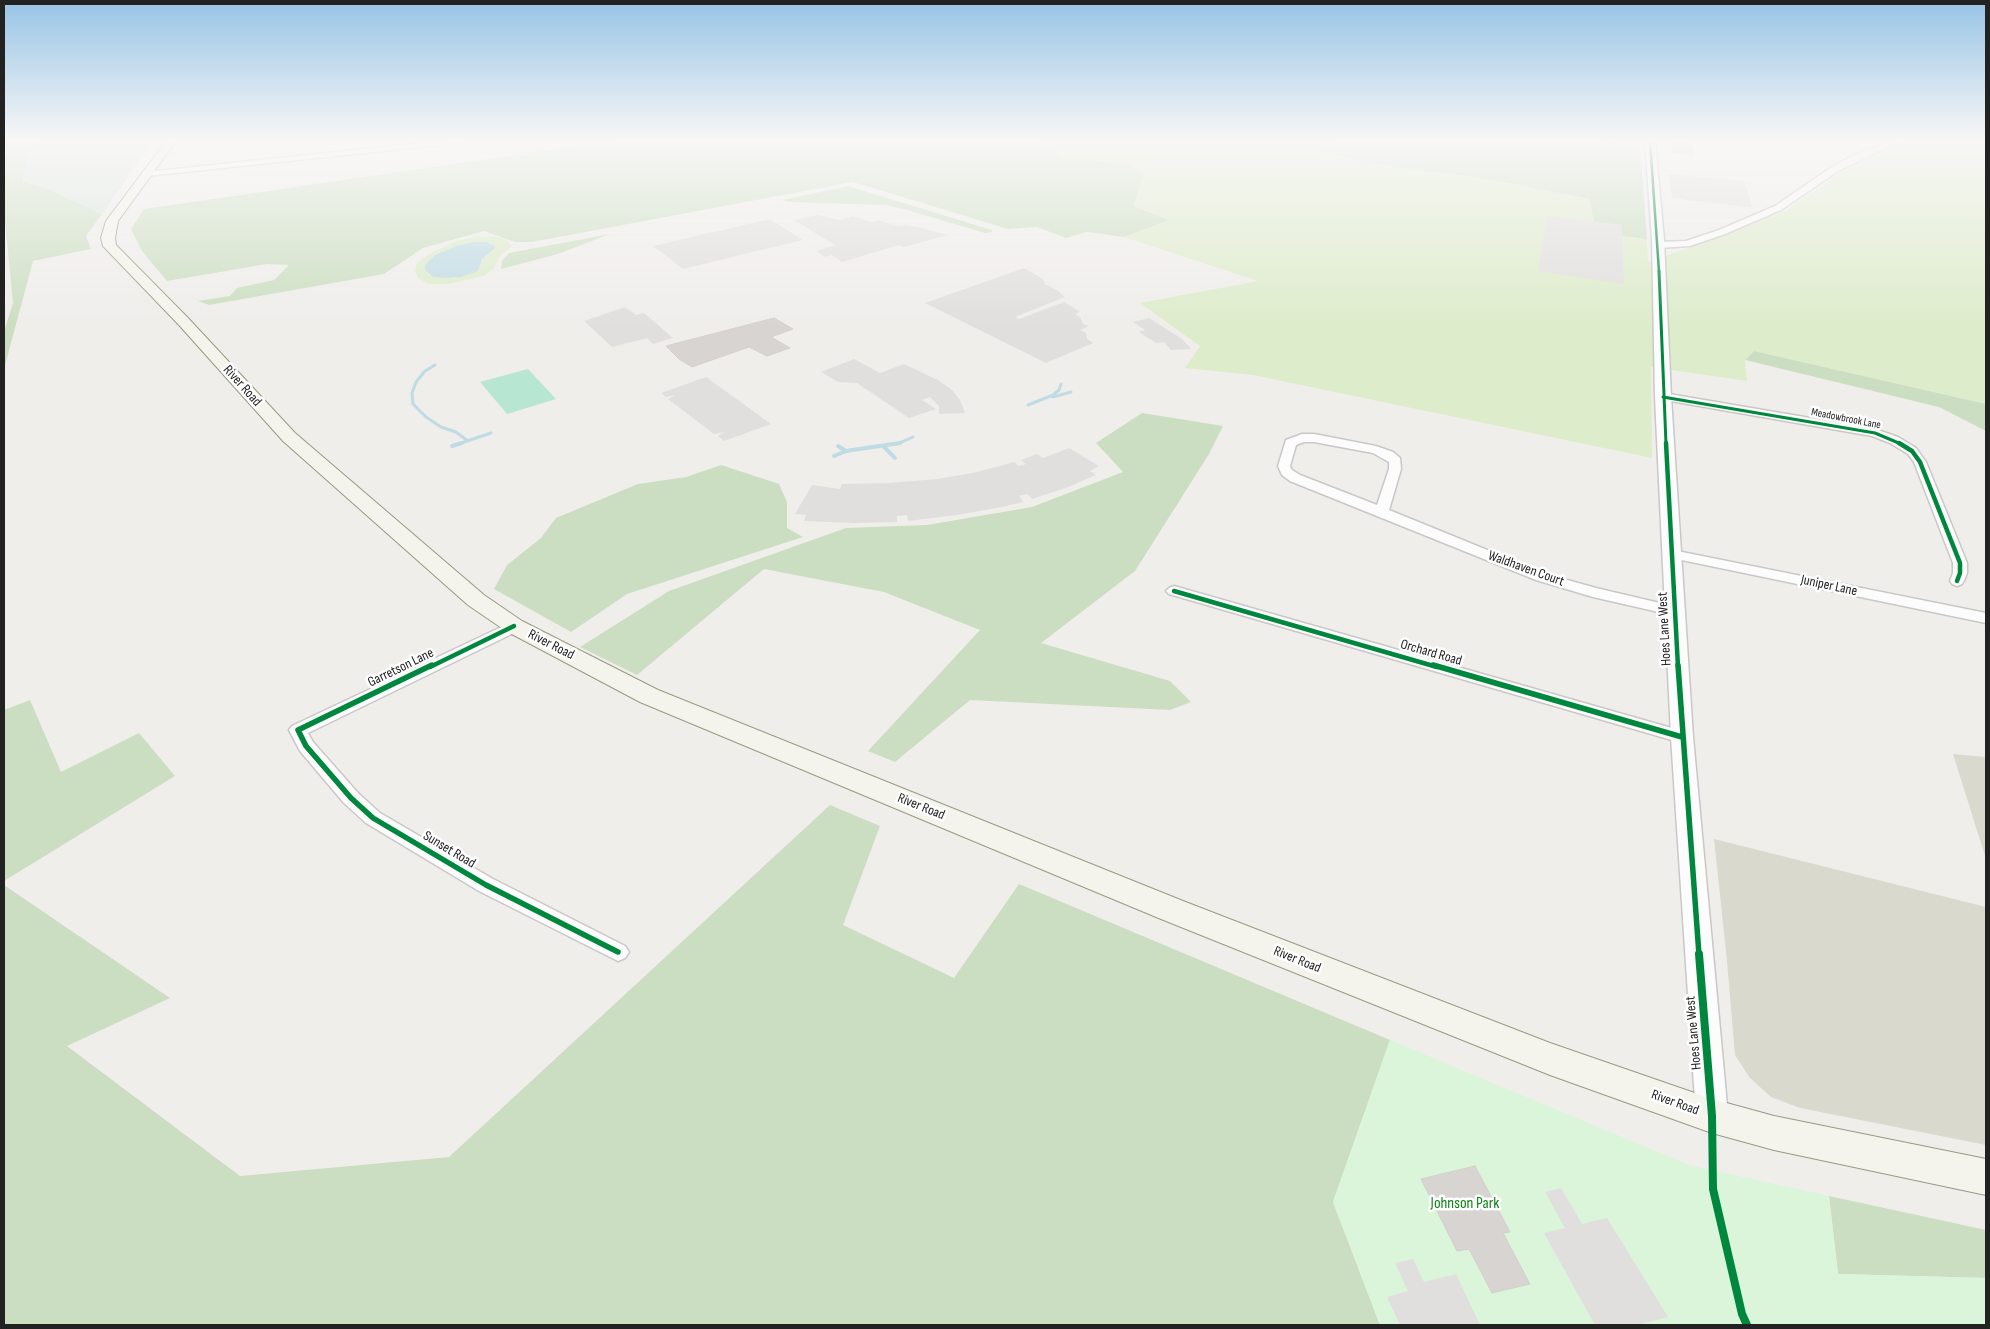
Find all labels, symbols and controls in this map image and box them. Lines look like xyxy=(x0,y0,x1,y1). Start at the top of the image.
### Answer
street label: River Road xyxy=(219,362,265,410)
street label: Meadowbrook Lane xyxy=(1810,406,1882,432)
street label: Waldhaven Court xyxy=(1486,547,1566,591)
street label: Juniper Lane xyxy=(1799,572,1859,600)
street label: Hoes Lane West xyxy=(1655,592,1675,666)
street label: River Road xyxy=(525,626,577,664)
street label: Orchard Road xyxy=(1398,636,1464,670)
street label: Garretson Lane xyxy=(365,645,437,691)
street label: River Road xyxy=(895,790,947,824)
street label: Sunset Road xyxy=(420,828,478,872)
street label: River Road xyxy=(1271,943,1323,977)
street label: Hoes Lane West xyxy=(1682,995,1706,1071)
street label: River Road xyxy=(1649,1087,1701,1119)
park label: Johnson Park xyxy=(1431,1194,1499,1214)

